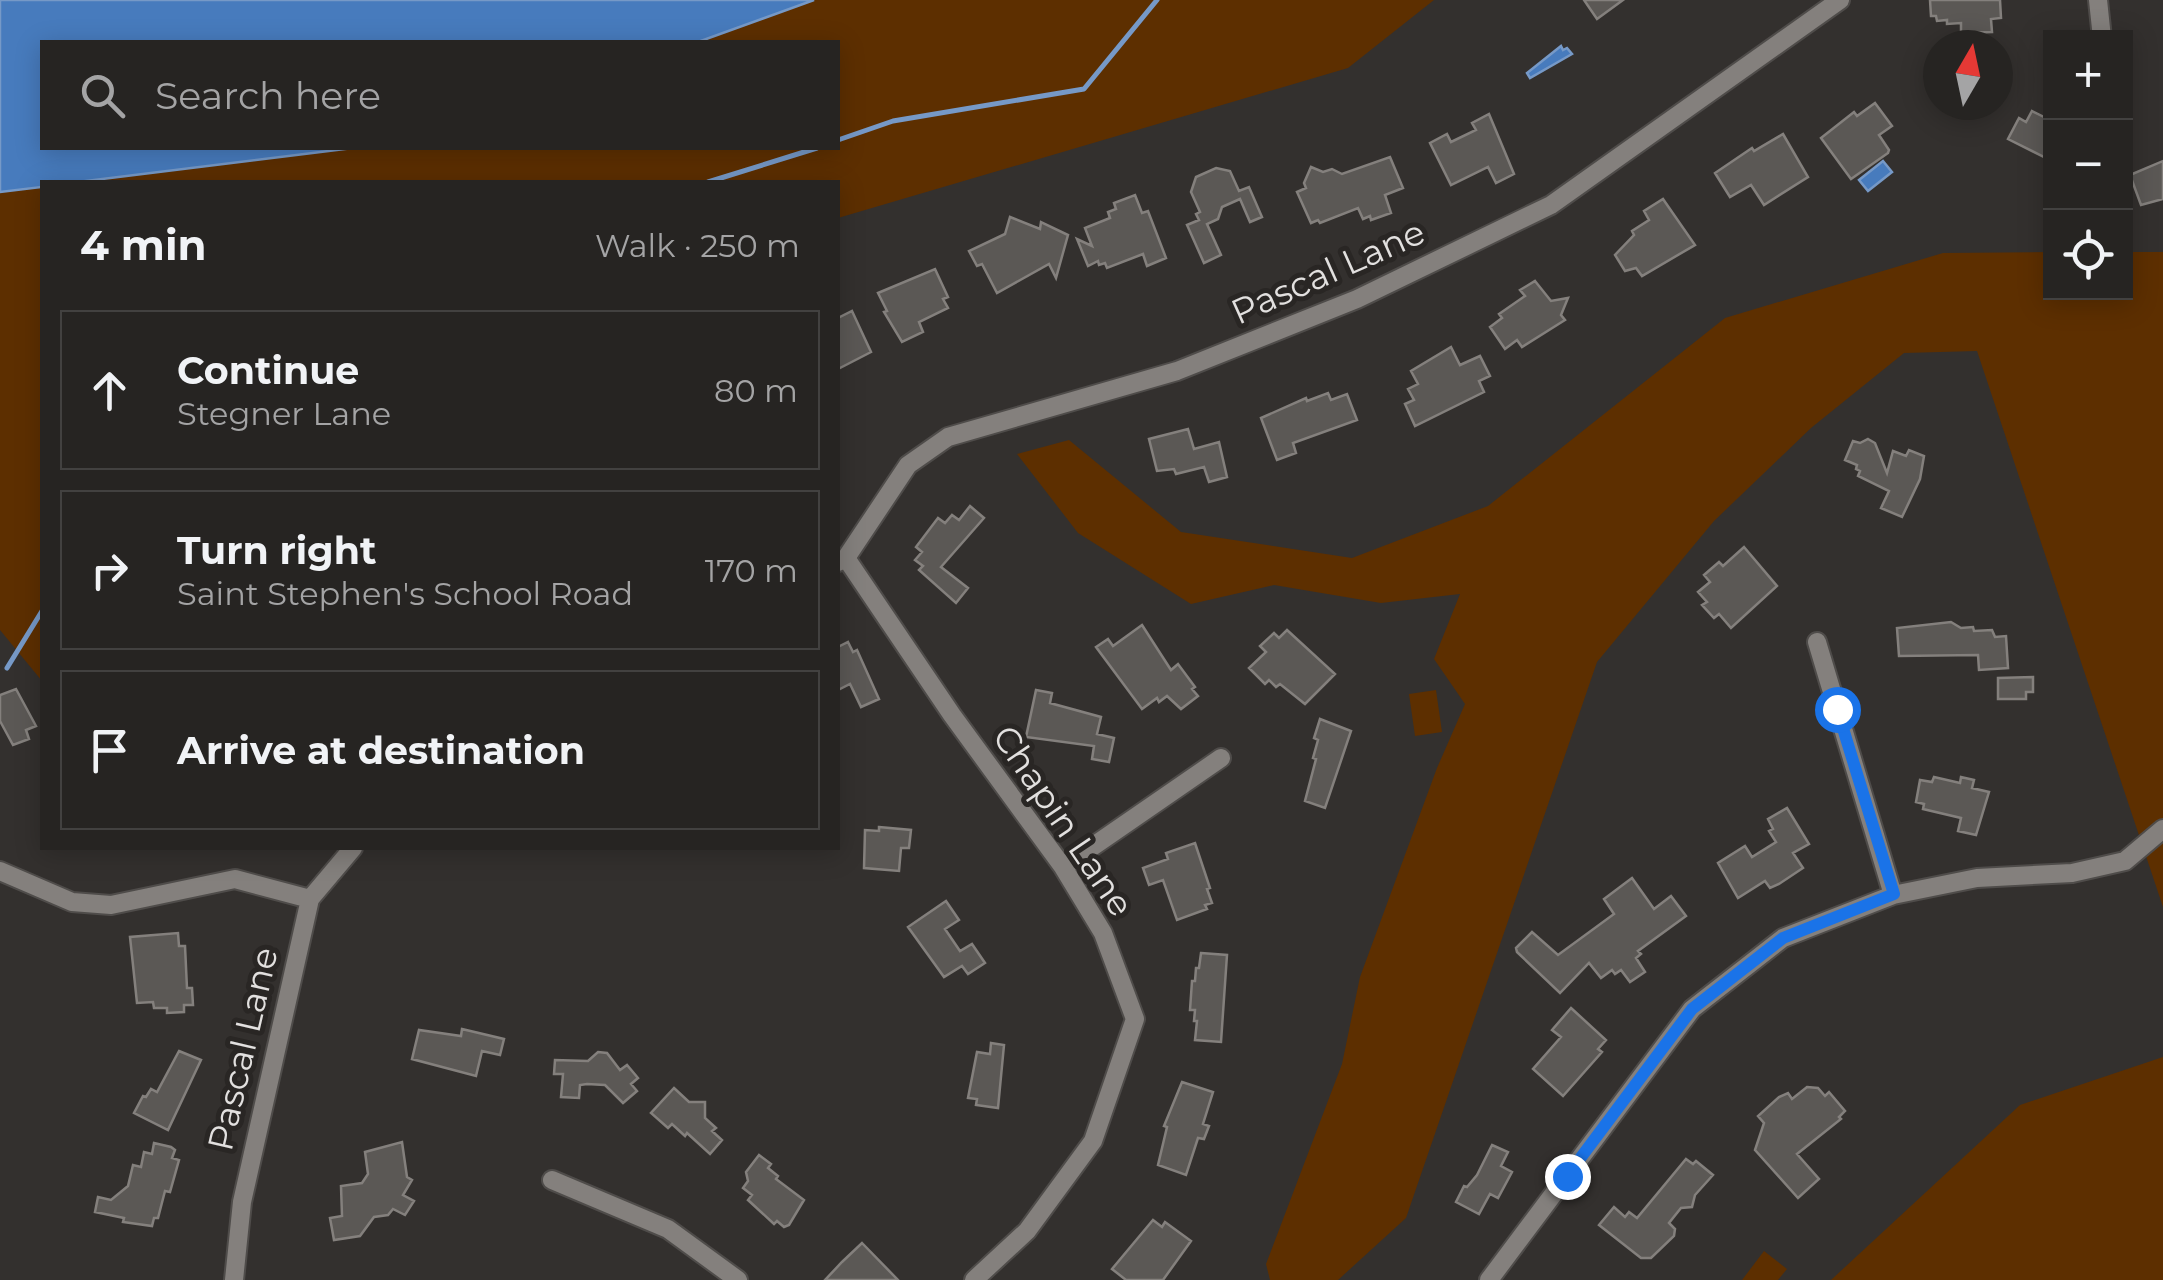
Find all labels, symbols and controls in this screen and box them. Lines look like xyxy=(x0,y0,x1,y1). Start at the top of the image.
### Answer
north arrow xyxy=(1923,30,2013,120)
map controls xyxy=(2043,30,2133,300)
button: + xyxy=(2043,30,2133,120)
search box xyxy=(40,40,840,150)
icon: search xyxy=(75,68,130,123)
text: Search here xyxy=(155,72,381,119)
button: − xyxy=(2043,120,2133,210)
street label: Pascal Lane xyxy=(1224,210,1431,333)
button: locate xyxy=(2043,210,2133,300)
text: 4 min xyxy=(80,219,207,271)
text: Walk · 250 m xyxy=(595,226,800,265)
text: Continue xyxy=(177,347,359,394)
icon: ahead xyxy=(82,363,137,418)
text: 80 m xyxy=(714,371,798,410)
text: Stegner Lane xyxy=(177,394,391,433)
text: Turn right xyxy=(177,527,376,574)
icon: right xyxy=(82,543,137,598)
text: 170 m xyxy=(705,551,798,590)
text: Saint Stephen's School Road xyxy=(177,574,633,613)
route start xyxy=(1815,687,1861,733)
street label: Chapin Lane xyxy=(984,717,1143,924)
icon: arrive xyxy=(82,723,137,778)
text: Arrive at destination xyxy=(177,727,585,774)
street label: Pascal Lane xyxy=(198,943,287,1155)
route end xyxy=(1545,1154,1591,1200)

